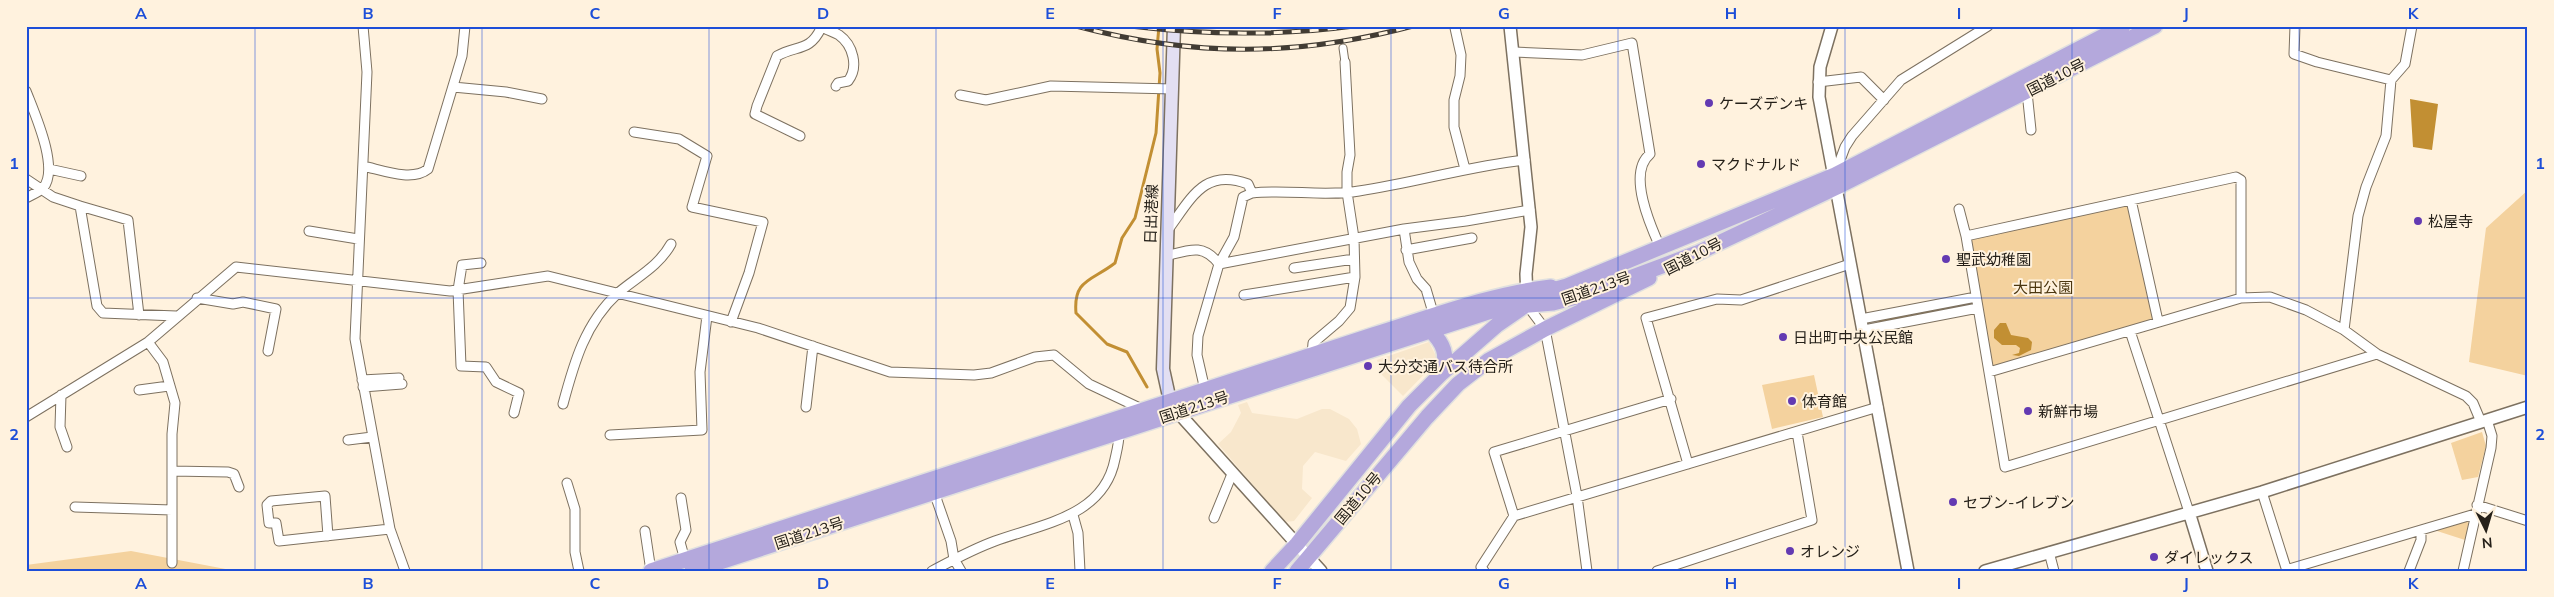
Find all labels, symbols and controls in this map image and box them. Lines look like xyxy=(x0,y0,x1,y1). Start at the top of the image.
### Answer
text: A xyxy=(135,3,147,23)
text: B xyxy=(362,3,374,23)
text: C xyxy=(590,3,601,23)
text: D xyxy=(817,3,829,23)
text: E xyxy=(1045,3,1055,23)
text: F xyxy=(1272,3,1282,23)
text: G xyxy=(1498,3,1510,23)
text: H xyxy=(1725,3,1737,23)
text: I xyxy=(1957,3,1961,23)
text: J xyxy=(2183,3,2189,23)
text: K xyxy=(2408,3,2420,23)
street label: 国道10号 xyxy=(2024,54,2088,100)
place label: ケーズデンキ xyxy=(1719,94,1808,113)
marker: ケーズデンキ xyxy=(1703,97,1715,109)
text: 1 xyxy=(9,153,19,173)
text: 1 xyxy=(2535,153,2545,173)
place label: マクドナルド xyxy=(1711,155,1801,174)
marker: マクドナルド xyxy=(1695,158,1707,170)
street label: 日出港線 xyxy=(1140,184,1162,244)
place label: 松屋寺 xyxy=(2428,212,2473,231)
marker: 松屋寺 xyxy=(2412,215,2424,227)
street label: 国道10号 xyxy=(1661,233,1725,279)
place label: 聖武幼稚園 xyxy=(1956,250,2031,269)
marker: 聖武幼稚園 xyxy=(1940,253,1952,265)
street label: 国道213号 xyxy=(1559,267,1633,309)
park label: 大田公園 xyxy=(2013,278,2073,297)
place label: 日出町中央公民館 xyxy=(1793,328,1913,347)
marker: 日出町中央公民館 xyxy=(1777,331,1789,343)
place label: 大分交通バス待合所 xyxy=(1378,357,1513,376)
marker: 大分交通バス待合所 xyxy=(1362,360,1374,372)
street label: 国道213号 xyxy=(1157,387,1231,427)
place label: 体育館 xyxy=(1802,392,1847,411)
marker: 体育館 xyxy=(1786,395,1798,407)
place label: 新鮮市場 xyxy=(2038,402,2098,421)
marker: 新鮮市場 xyxy=(2022,405,2034,417)
text: 2 xyxy=(9,424,19,444)
text: 2 xyxy=(2535,424,2545,444)
street label: 国道10号 xyxy=(1330,468,1386,528)
place label: セブン-イレブン xyxy=(1963,493,2074,512)
marker: セブン-イレブン xyxy=(1947,496,1959,508)
north arrow xyxy=(2462,504,2512,554)
street label: 国道213号 xyxy=(772,513,846,553)
text: N xyxy=(2481,534,2493,552)
place label: オレンジ xyxy=(1800,542,1860,561)
marker: オレンジ xyxy=(1784,545,1796,557)
place label: ダイレックス xyxy=(2164,548,2254,567)
marker: ダイレックス xyxy=(2148,551,2160,563)
text: A xyxy=(135,573,147,593)
text: B xyxy=(362,573,374,593)
text: C xyxy=(590,573,601,593)
text: D xyxy=(817,573,829,593)
text: E xyxy=(1045,573,1055,593)
text: F xyxy=(1272,573,1282,593)
text: G xyxy=(1498,573,1510,593)
text: H xyxy=(1725,573,1737,593)
text: I xyxy=(1957,573,1961,593)
text: J xyxy=(2183,573,2189,593)
text: K xyxy=(2408,573,2420,593)

